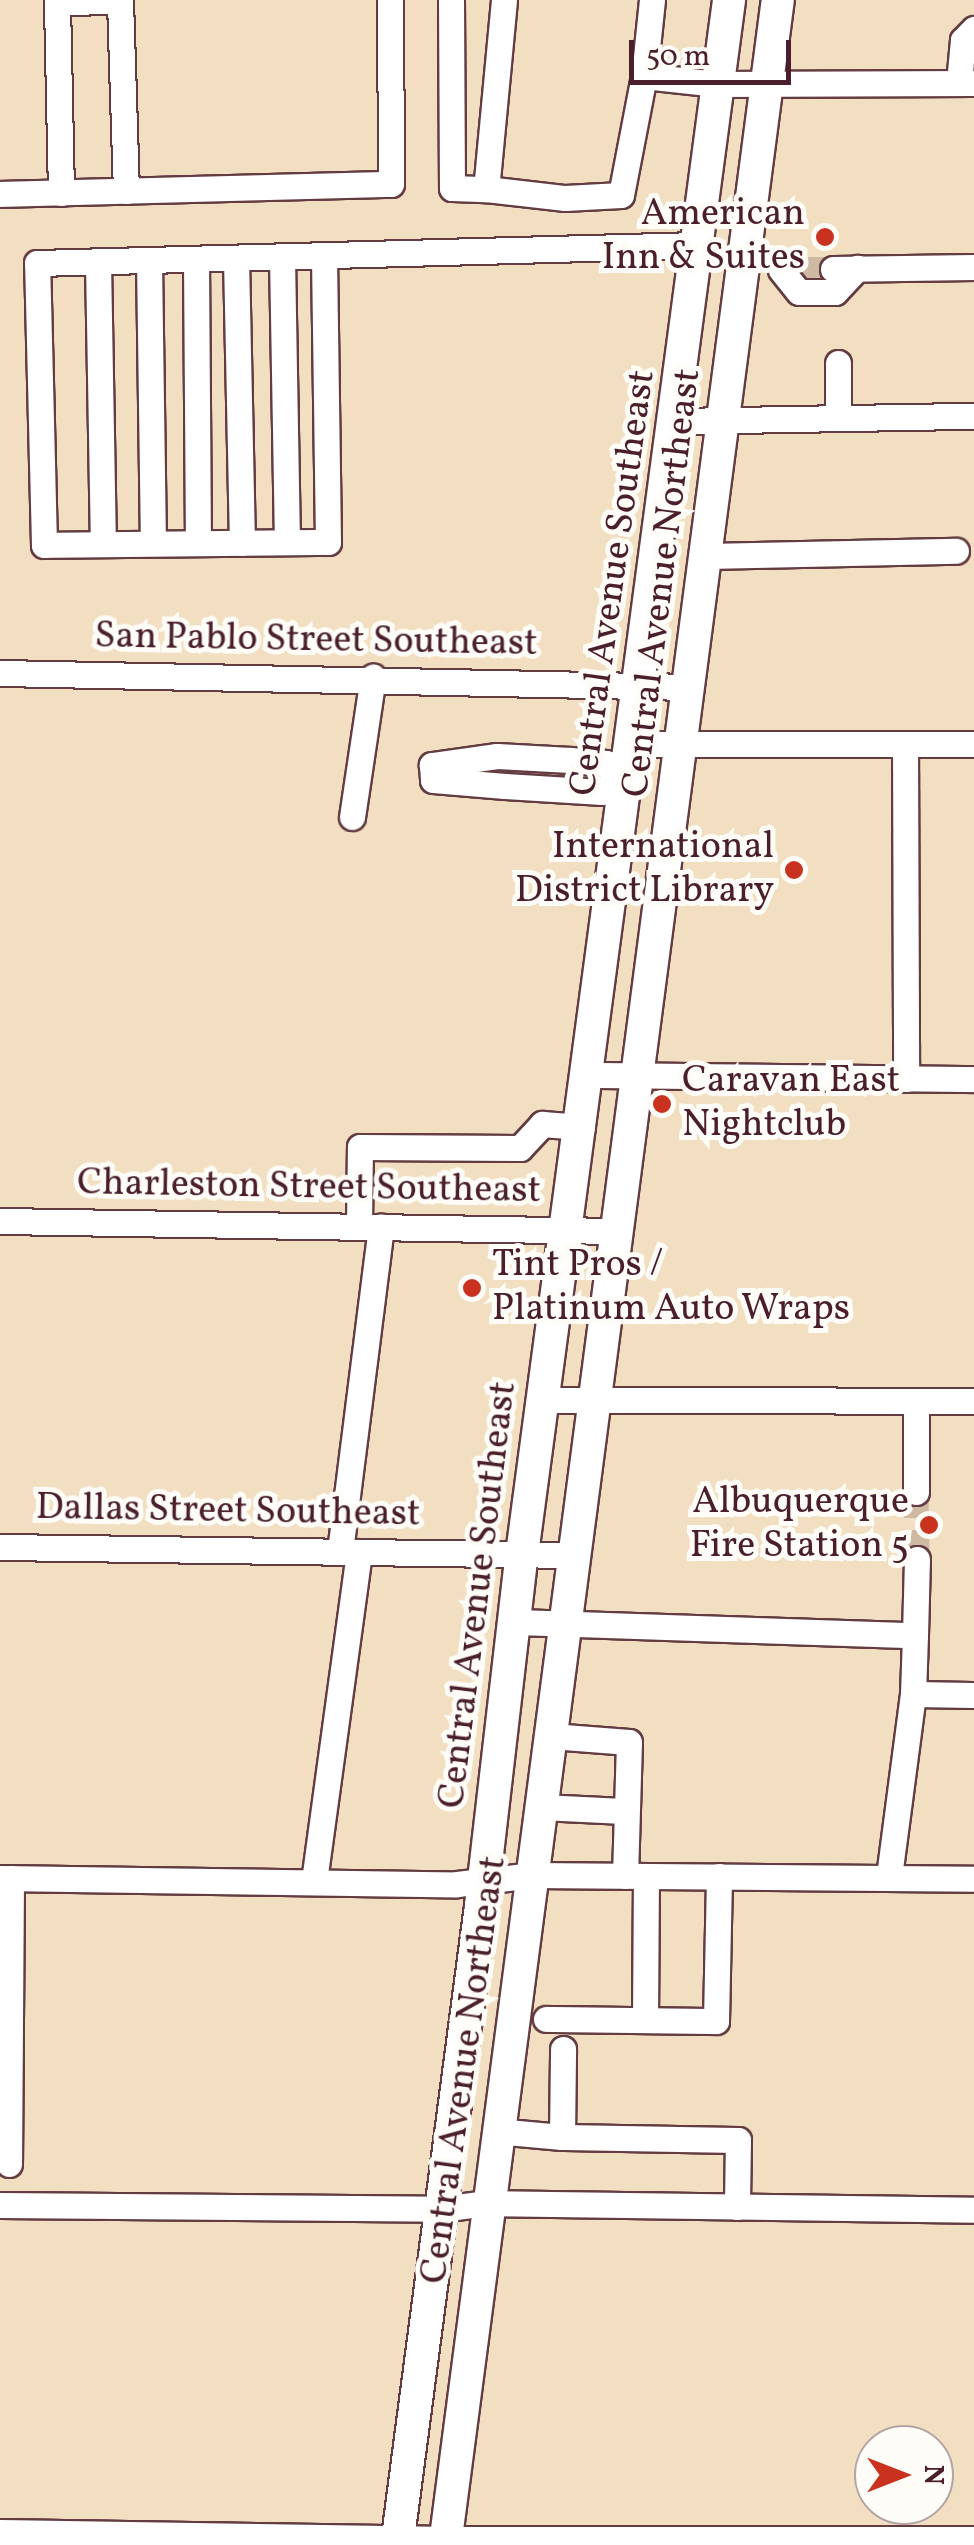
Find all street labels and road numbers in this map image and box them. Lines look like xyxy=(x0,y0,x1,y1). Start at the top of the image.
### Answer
street label: Central Avenue Northeast xyxy=(614,366,712,800)
street label: Central Avenue Southeast xyxy=(562,367,666,799)
street label: San Pablo Street Southeast xyxy=(94,614,538,668)
street label: Charleston Street Southeast xyxy=(77,1161,541,1215)
street label: Central Avenue Southeast xyxy=(430,1379,528,1811)
street label: Dallas Street Southeast xyxy=(35,1486,421,1538)
street label: Central Avenue Northeast xyxy=(412,1853,518,2287)

